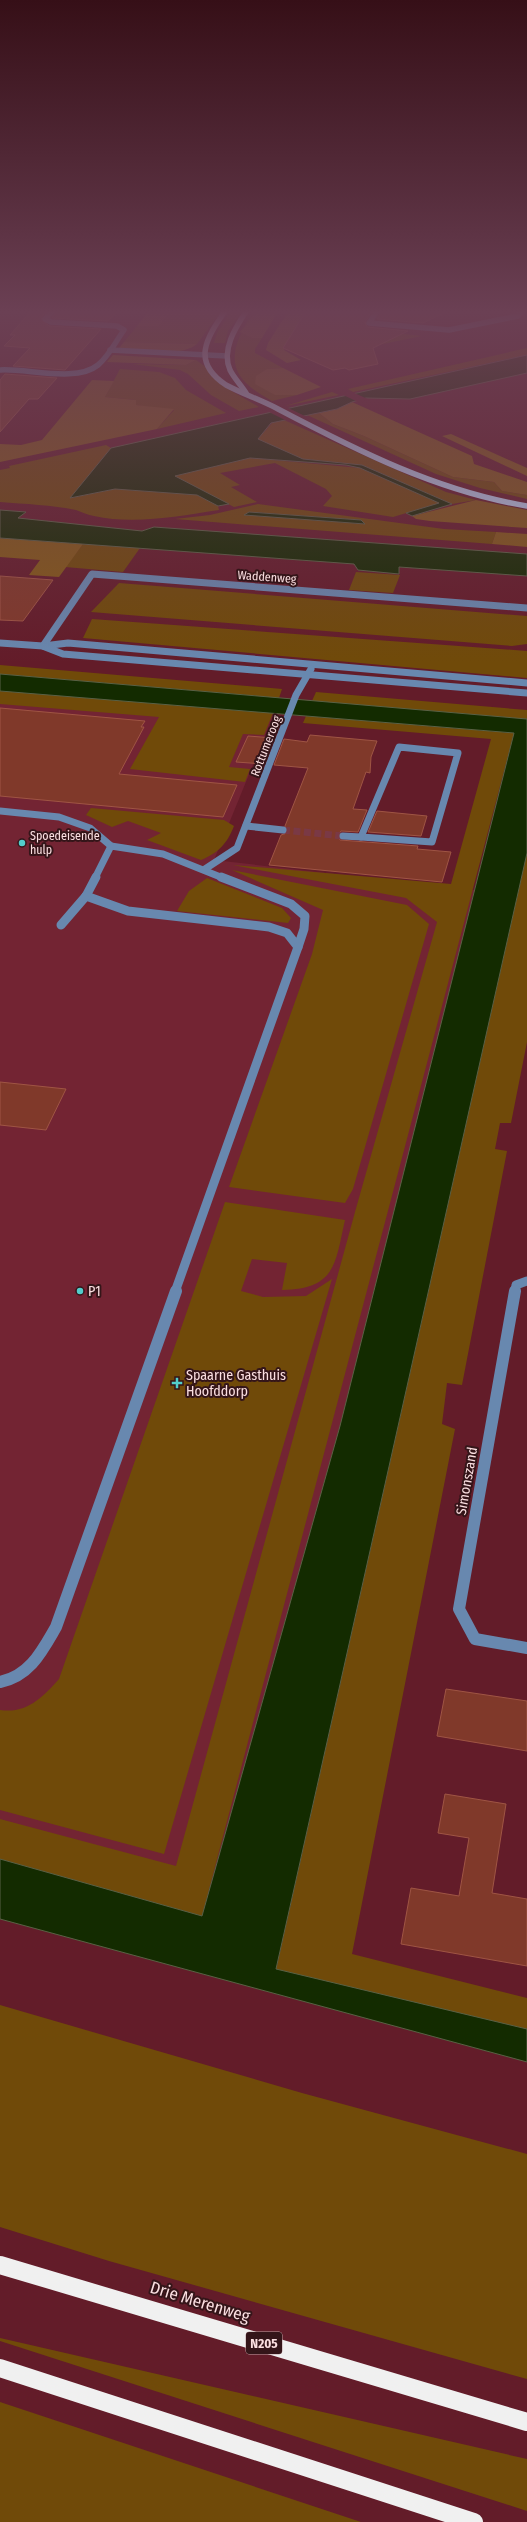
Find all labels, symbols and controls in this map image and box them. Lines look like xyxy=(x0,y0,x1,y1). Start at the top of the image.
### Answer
street label: Waddenweg xyxy=(237,568,297,586)
street label: Rottumeroog xyxy=(248,713,284,778)
place label: Spoedeisende hulp xyxy=(30,829,100,857)
marker: Spoedeisende hulp xyxy=(17,838,27,848)
place label: P1 xyxy=(88,1283,101,1300)
marker: P1 xyxy=(75,1286,85,1296)
place label: Spaarne Gasthuis Hoofddorp xyxy=(186,1367,286,1400)
marker: Spaarne Gasthuis Hoofddorp xyxy=(171,1377,183,1389)
street label: Simonszand xyxy=(453,1446,481,1516)
street label: Drie Merenweg xyxy=(148,2277,252,2327)
road number: N205 xyxy=(246,2332,282,2354)

